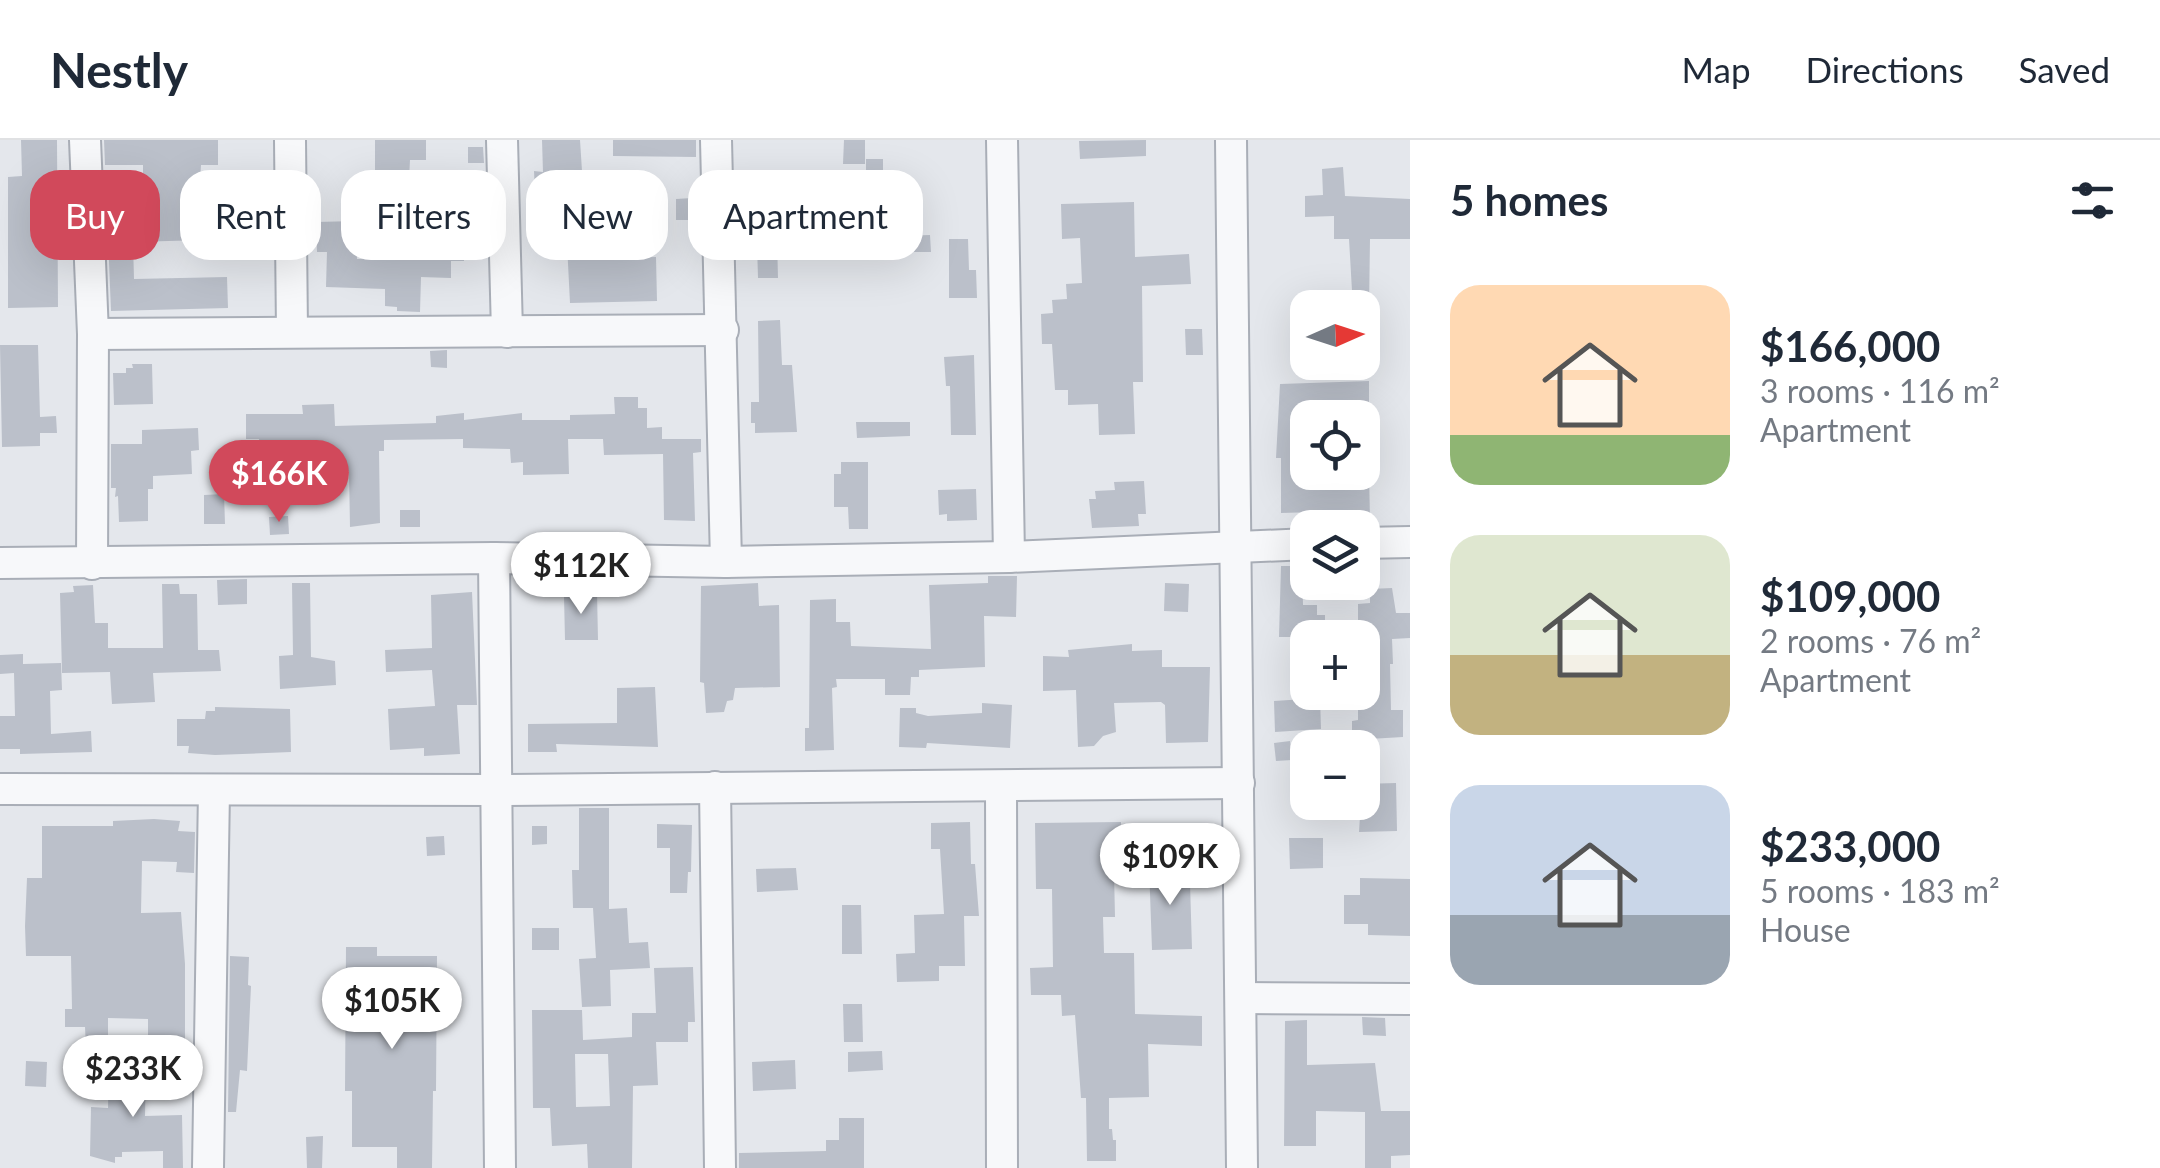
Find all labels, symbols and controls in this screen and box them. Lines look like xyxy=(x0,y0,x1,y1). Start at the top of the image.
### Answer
text: Nestly xyxy=(50,41,188,98)
text: Map xyxy=(1682,48,1751,90)
text: Directions xyxy=(1806,48,1964,90)
text: Saved xyxy=(2019,48,2110,90)
chip: Buy xyxy=(30,170,160,260)
chip: Rent xyxy=(180,170,321,260)
chip: Filters xyxy=(341,170,506,260)
chip: New xyxy=(526,170,668,260)
chip: Apartment xyxy=(688,170,923,260)
icon: filters xyxy=(2065,173,2120,228)
text: 5 homes xyxy=(1450,175,1608,225)
north arrow xyxy=(1290,290,1380,380)
map controls xyxy=(1290,290,1380,820)
text: $166,000 xyxy=(1760,321,1940,371)
icon: home xyxy=(1530,325,1650,445)
text: 3 rooms · 116 m² xyxy=(1760,371,2000,410)
button: locate xyxy=(1290,400,1380,490)
text: Apartment xyxy=(1760,410,1911,449)
pin: $166K xyxy=(209,440,349,525)
text: $166K xyxy=(231,453,327,492)
button: layers xyxy=(1290,510,1380,600)
pin: $112K xyxy=(511,532,651,617)
text: $112K xyxy=(533,545,629,584)
text: $109,000 xyxy=(1760,571,1940,621)
icon: home xyxy=(1530,575,1650,695)
button: + xyxy=(1290,620,1380,710)
text: 2 rooms · 76 m² xyxy=(1760,621,1981,660)
text: Apartment xyxy=(1760,660,1911,699)
button: − xyxy=(1290,730,1380,820)
text: $233,000 xyxy=(1760,821,1940,871)
pin: $109K xyxy=(1100,823,1240,908)
icon: home xyxy=(1530,825,1650,945)
text: $109K xyxy=(1122,836,1218,875)
text: 5 rooms · 183 m² xyxy=(1760,871,2000,910)
text: House xyxy=(1760,910,1851,949)
pin: $105K xyxy=(322,967,462,1052)
text: $105K xyxy=(344,980,440,1019)
pin: $233K xyxy=(63,1035,203,1120)
text: $233K xyxy=(85,1048,181,1087)

